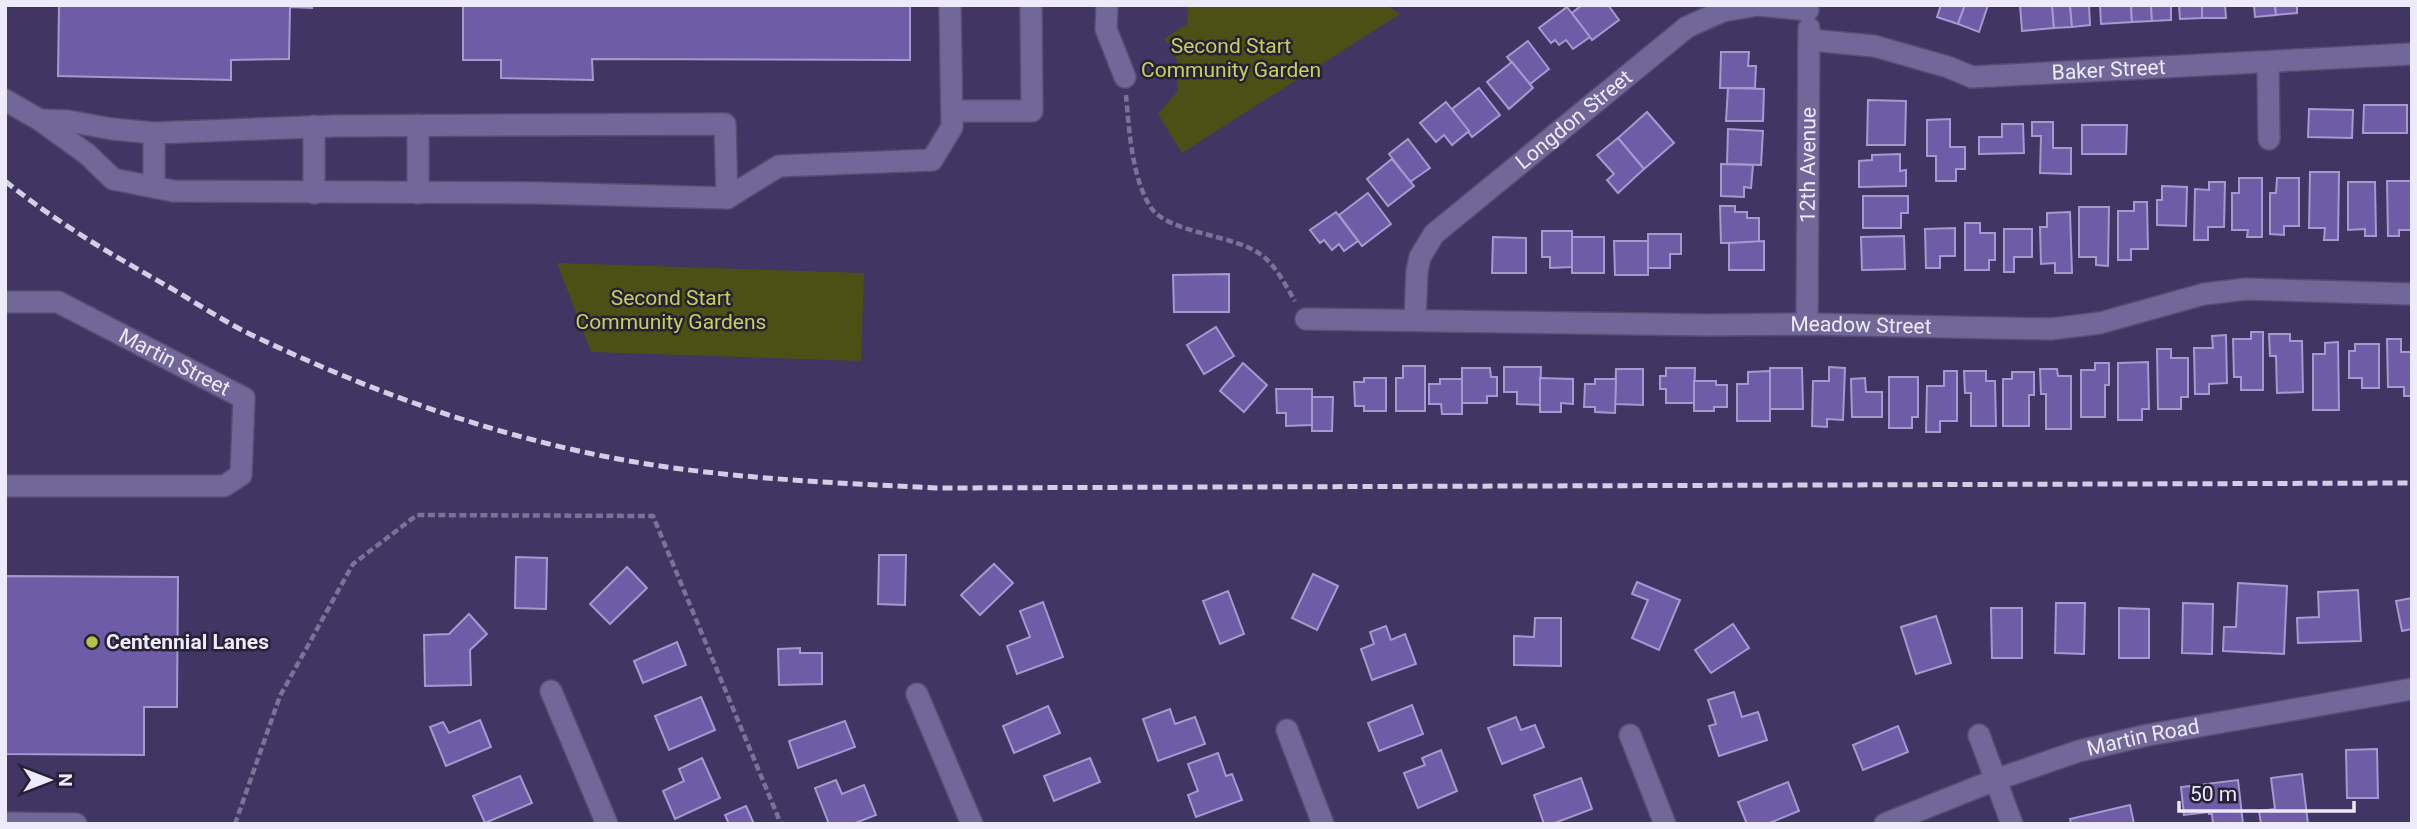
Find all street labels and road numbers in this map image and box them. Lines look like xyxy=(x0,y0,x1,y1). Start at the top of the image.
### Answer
street label: Baker Street xyxy=(2051,55,2166,85)
street label: Longdon Street xyxy=(1511,65,1637,174)
street label: 12th Avenue xyxy=(1796,107,1820,223)
street label: Meadow Street xyxy=(1790,312,1932,339)
street label: Martin Street xyxy=(115,324,234,401)
street label: Martin Road xyxy=(2085,714,2201,761)

